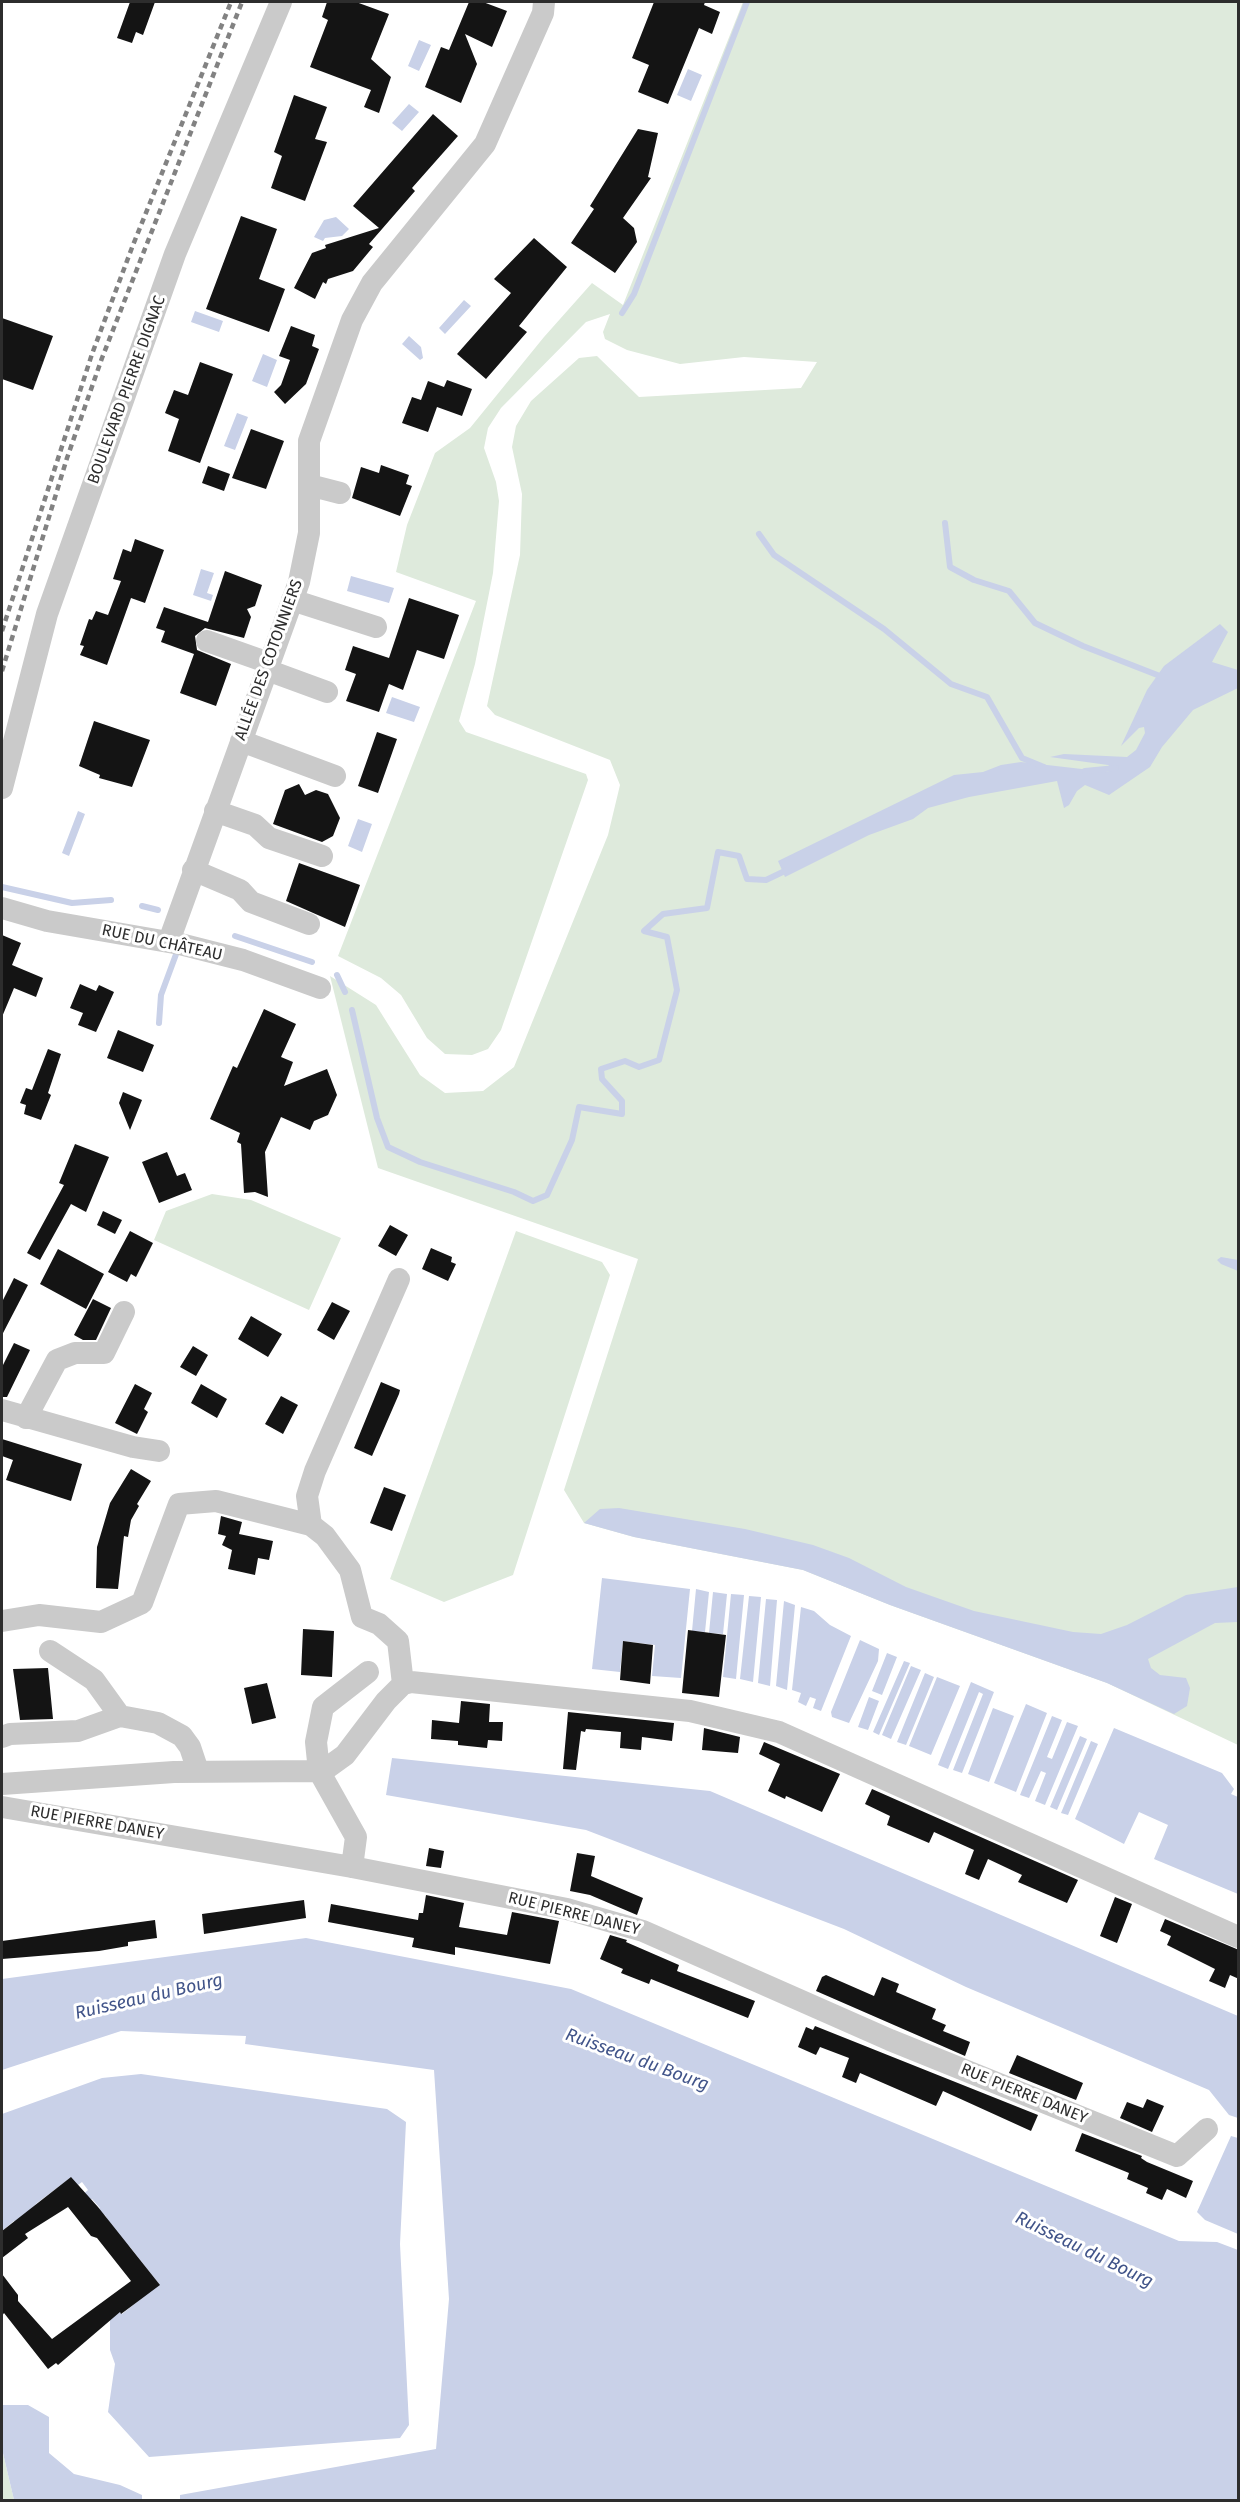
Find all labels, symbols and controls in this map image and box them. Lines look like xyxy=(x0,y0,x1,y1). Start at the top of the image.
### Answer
street label: BOULEVARD PIERRE DIGNAC xyxy=(84,293,170,487)
street label: ALLÉE DES COTONNIERS xyxy=(231,577,307,743)
street label: RUE DU CHÂTEAU xyxy=(100,921,224,965)
street label: RUE PIERRE DANEY xyxy=(29,1802,165,1844)
street label: RUE PIERRE DANEY xyxy=(506,1888,642,1940)
water label: Ruisseau du Bourg xyxy=(73,1969,225,2025)
water label: Ruisseau du Bourg xyxy=(562,2024,712,2096)
street label: RUE PIERRE DANEY xyxy=(958,2060,1090,2128)
water label: Ruisseau du Bourg xyxy=(1011,2207,1157,2293)

